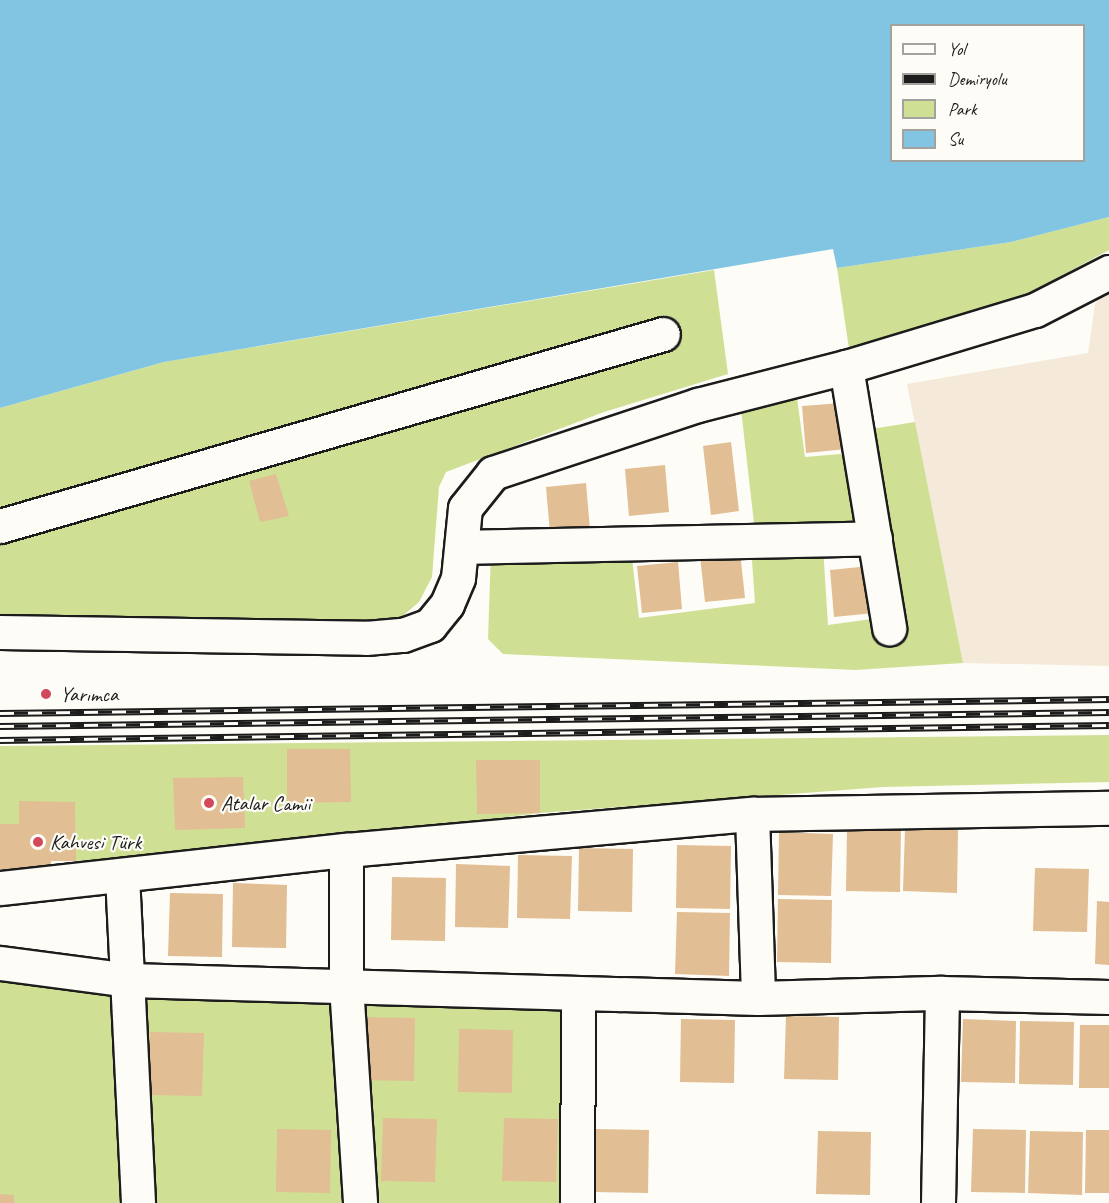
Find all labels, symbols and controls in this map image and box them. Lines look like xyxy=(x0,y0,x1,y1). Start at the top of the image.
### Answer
legend xyxy=(890,24,1085,162)
text: Yol xyxy=(948,38,965,60)
text: Demiryolu xyxy=(948,68,1007,90)
text: Park xyxy=(948,98,977,120)
text: Su xyxy=(948,128,963,150)
place label: Yarımca xyxy=(60,681,118,707)
marker: Yarımca xyxy=(37,685,55,703)
place label: Atalar Camii xyxy=(221,790,311,816)
marker: Atalar Camii xyxy=(202,796,216,810)
place label: Kahvesi Türk xyxy=(50,829,141,855)
marker: Kahvesi Türk xyxy=(31,835,45,849)

